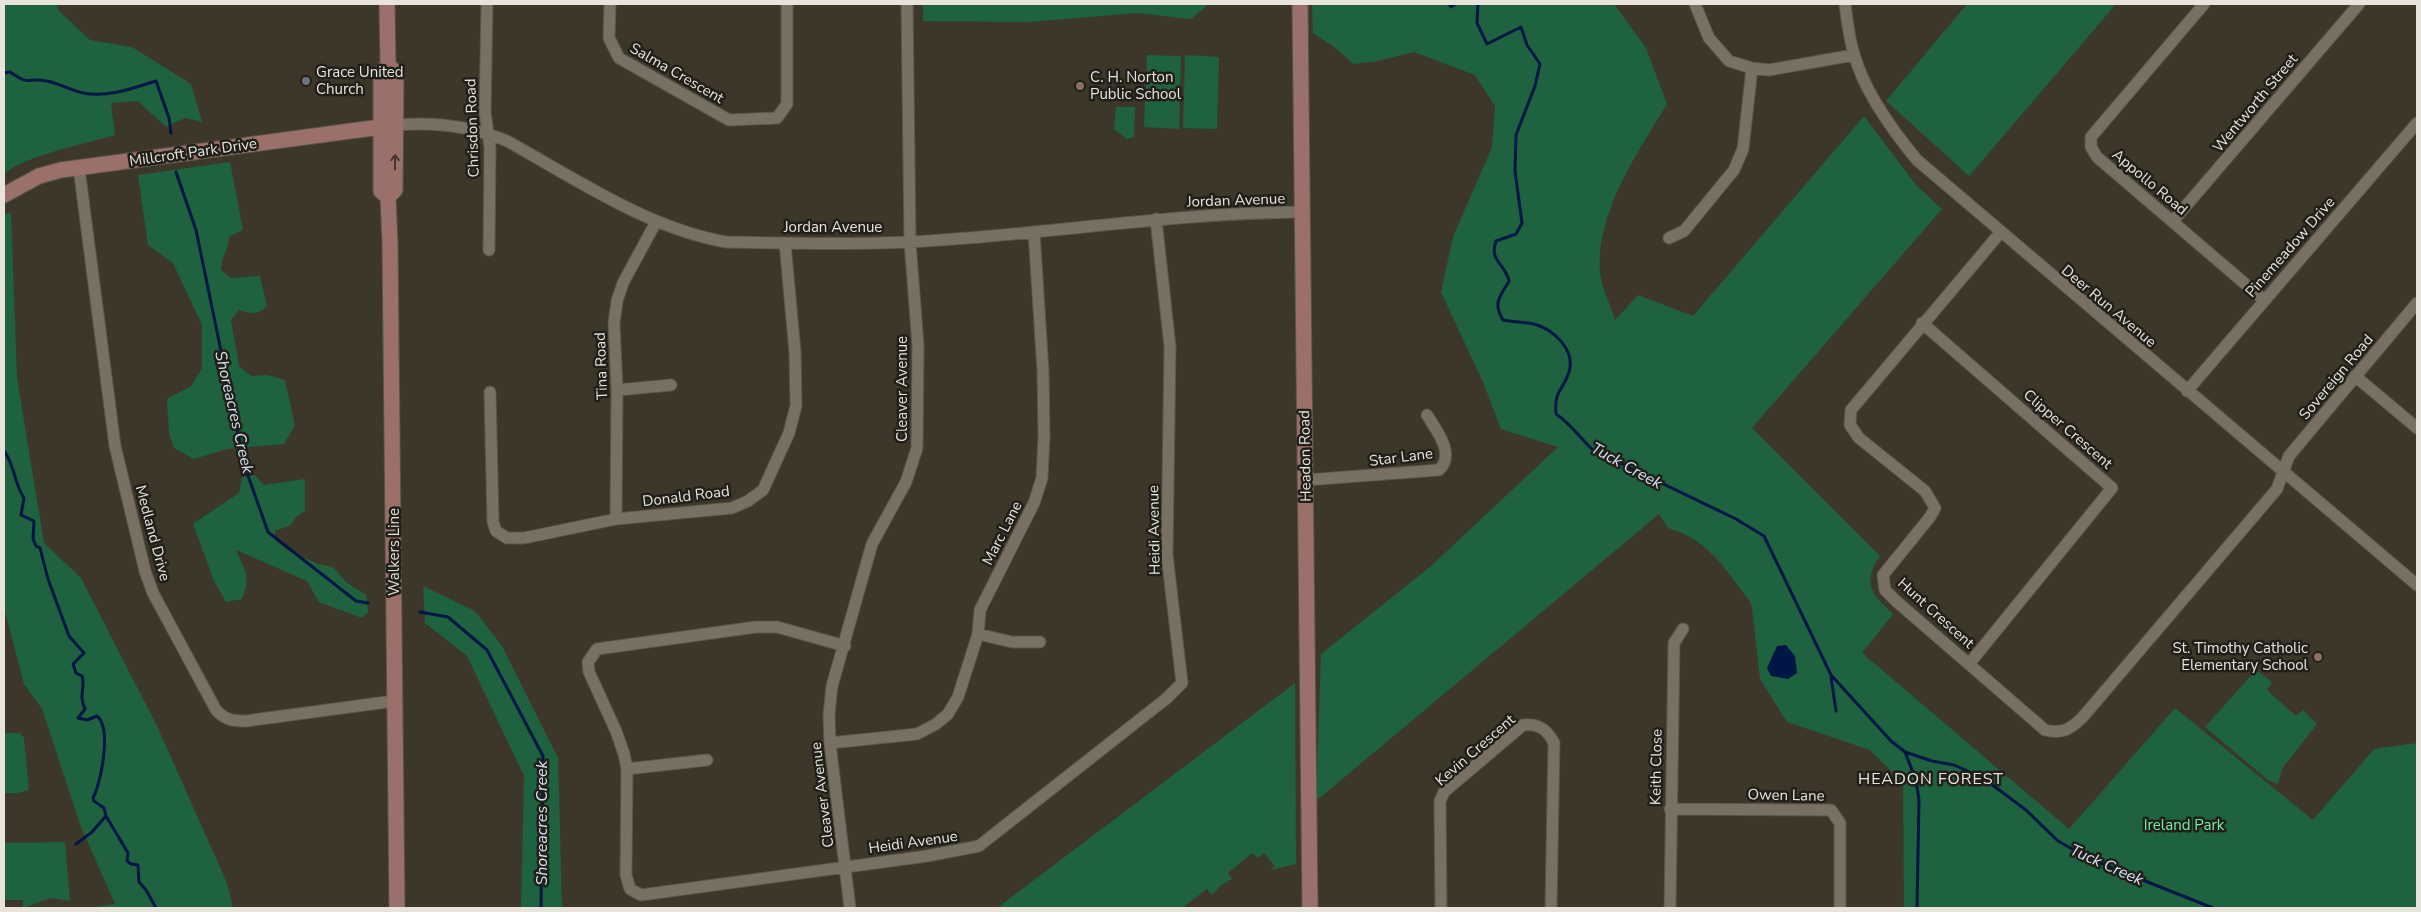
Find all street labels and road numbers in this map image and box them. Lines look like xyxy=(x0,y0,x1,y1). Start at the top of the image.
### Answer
street label: Salma Crescent xyxy=(626,38,728,108)
street label: Wentworth Street xyxy=(2208,49,2303,156)
street label: Chrisdon Road xyxy=(460,78,484,178)
street label: Millcroft Park Drive xyxy=(128,133,258,171)
street label: Appollo Road xyxy=(2108,145,2192,219)
street label: Jordan Avenue xyxy=(1185,188,1286,212)
street label: Pinemeadow Drive xyxy=(2241,192,2339,302)
street label: Jordan Avenue xyxy=(783,217,882,237)
street label: Deer Run Avenue xyxy=(2057,260,2161,352)
street label: Sovereign Road xyxy=(2294,330,2378,424)
street label: Tina Road xyxy=(590,332,612,400)
street label: Cleaver Avenue xyxy=(892,336,912,442)
street label: Clipper Crescent xyxy=(2019,385,2117,474)
street label: Headon Road xyxy=(1294,410,1316,502)
street label: Star Lane xyxy=(1368,443,1434,471)
street label: Donald Road xyxy=(641,481,731,511)
street label: Medland Drive xyxy=(131,483,175,583)
street label: Heidi Avenue xyxy=(1143,485,1165,575)
street label: Marc Lane xyxy=(977,498,1027,568)
street label: Walkers Line xyxy=(384,508,404,596)
street label: Hunt Crescent xyxy=(1893,573,1979,653)
street label: Kevin Crescent xyxy=(1431,709,1520,790)
street label: Keith Close xyxy=(1645,729,1667,805)
street label: Cleaver Avenue xyxy=(806,741,838,849)
street label: Owen Lane xyxy=(1747,784,1825,806)
street label: Heidi Avenue xyxy=(867,826,959,858)

